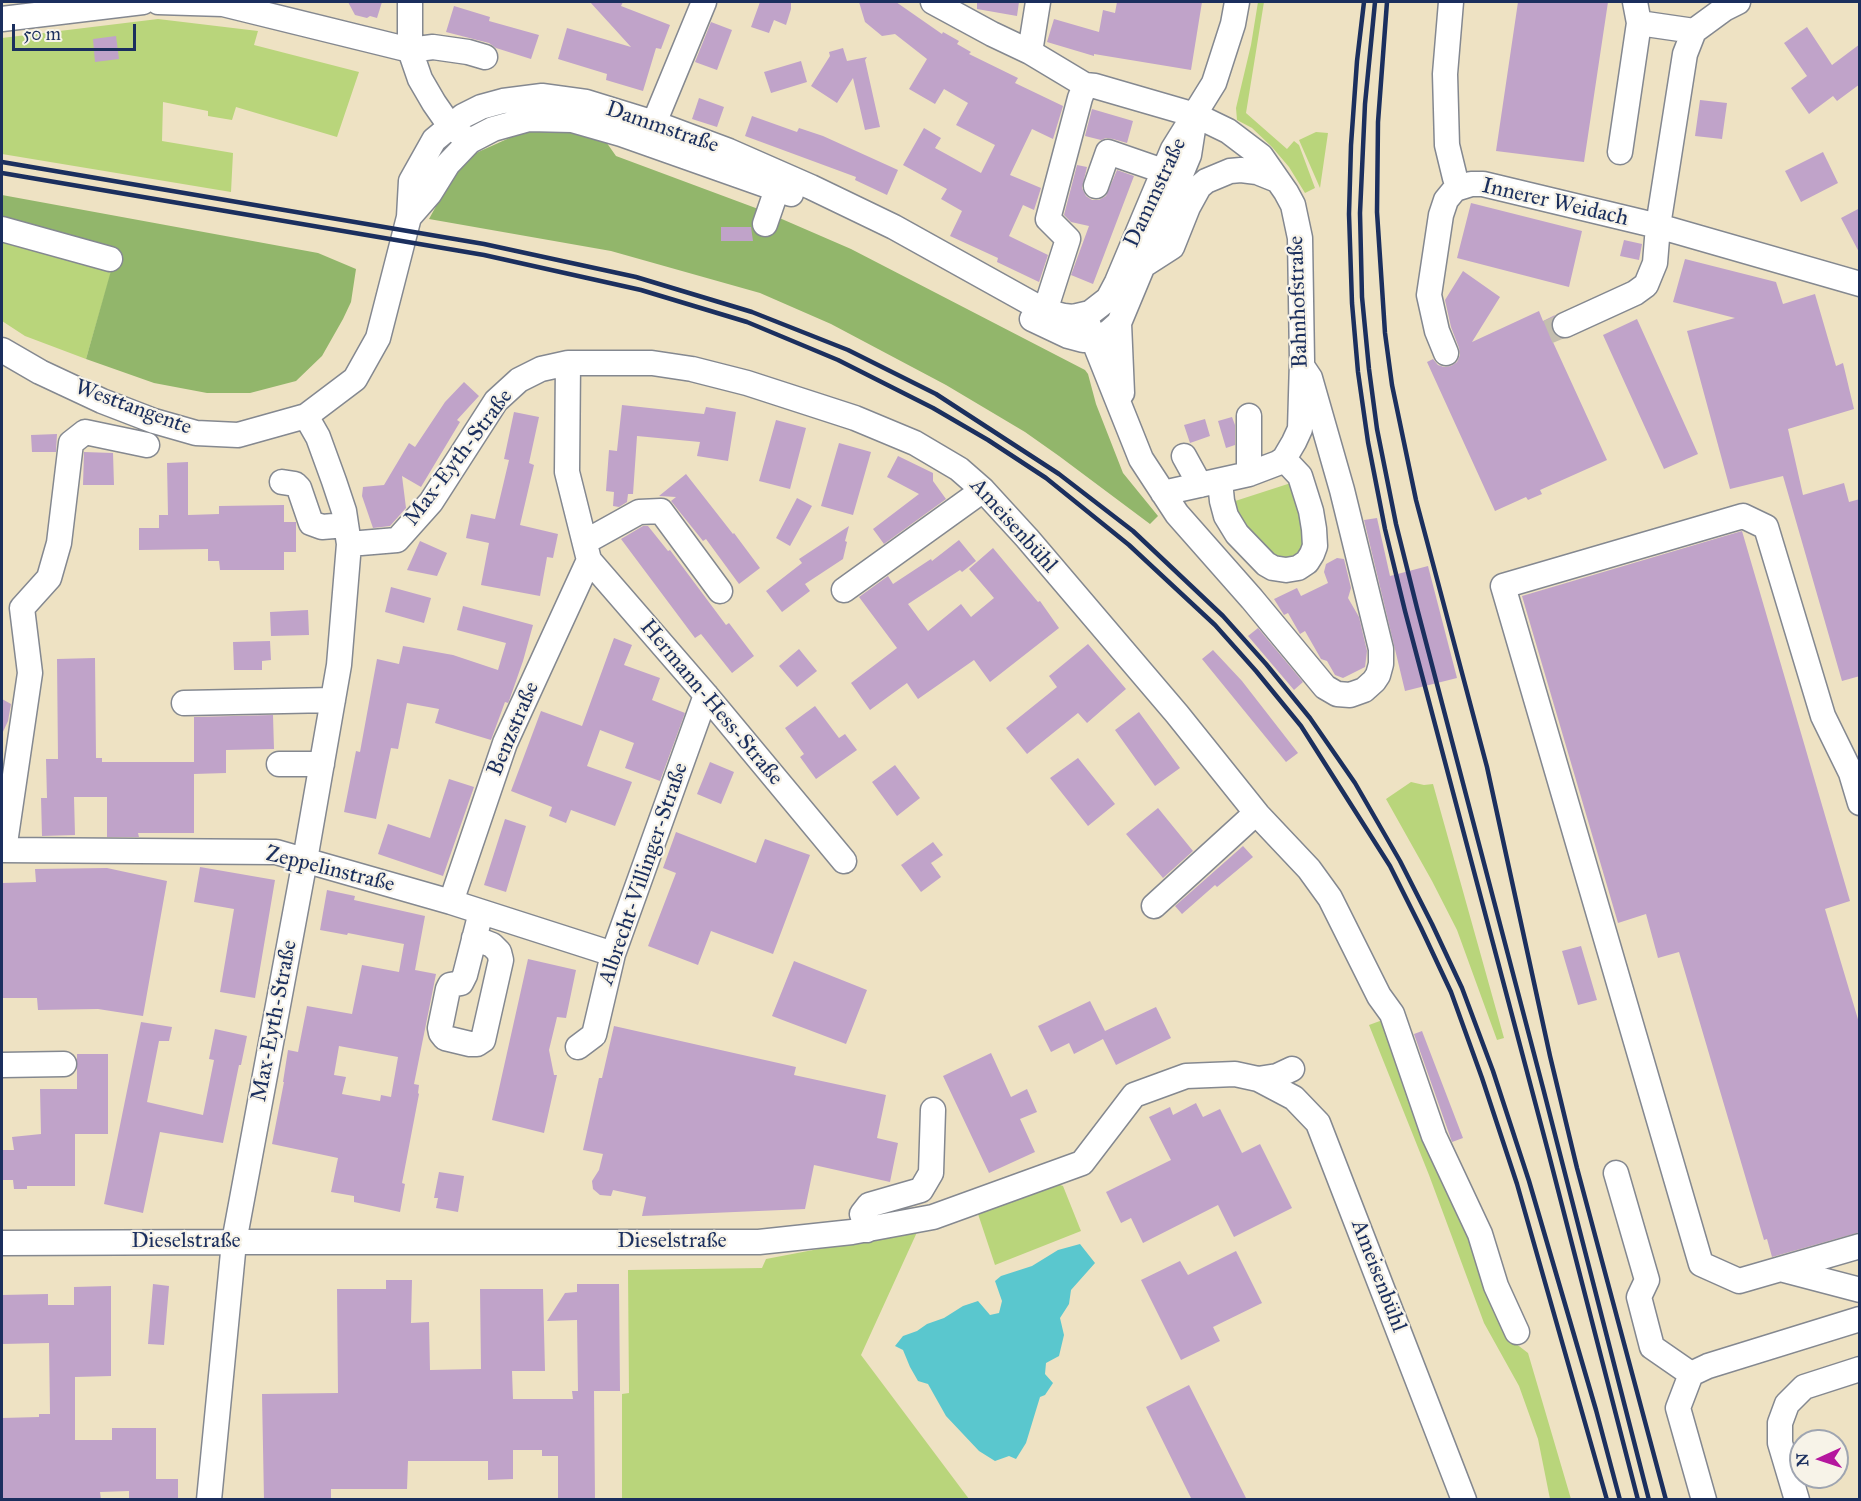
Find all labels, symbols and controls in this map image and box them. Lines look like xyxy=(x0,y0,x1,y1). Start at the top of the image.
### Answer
scale bar xyxy=(15,12,140,50)
text: 50 m xyxy=(23,23,61,45)
street label: Dammstraße xyxy=(602,96,722,160)
street label: Dammstraße xyxy=(1119,134,1193,252)
street label: Innerer Weidach xyxy=(1479,173,1631,233)
street label: Bahnhofstraße xyxy=(1283,235,1315,369)
street label: Westtangente xyxy=(71,375,195,441)
street label: Max-Eyth-Straße xyxy=(399,385,519,531)
street label: Ameisenbühl xyxy=(964,473,1062,579)
street label: Hermann-Hess-Straße xyxy=(634,615,788,791)
street label: Benzstraße xyxy=(482,678,546,780)
street label: Albrecht-Villinger-Straße xyxy=(594,759,694,989)
street label: Zeppelinstraße xyxy=(263,841,397,899)
street label: Max-Eyth-Straße xyxy=(246,938,304,1104)
street label: Ameisenbühl xyxy=(1345,1216,1411,1336)
street label: Dieselstraße xyxy=(131,1229,241,1255)
street label: Dieselstraße xyxy=(617,1229,727,1255)
north arrow xyxy=(1789,1429,1849,1489)
text: N xyxy=(1793,1453,1812,1467)

